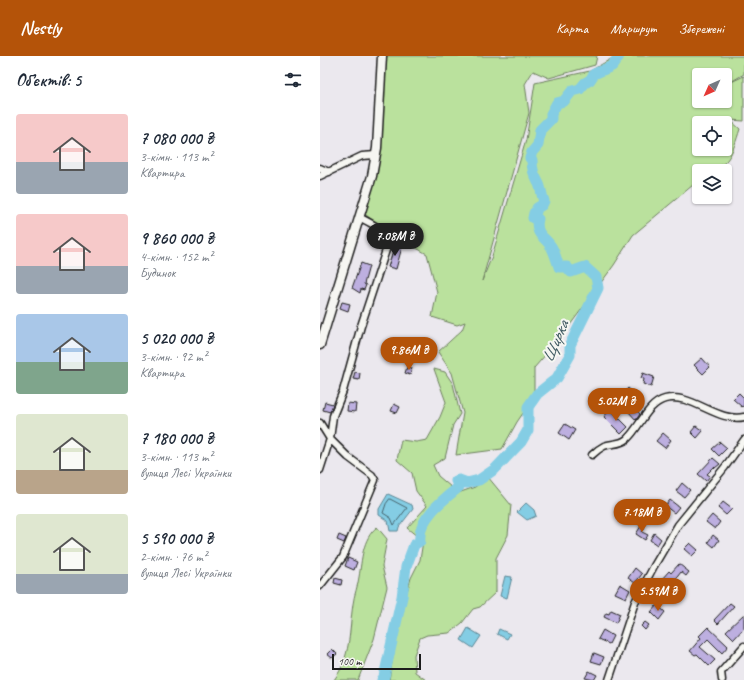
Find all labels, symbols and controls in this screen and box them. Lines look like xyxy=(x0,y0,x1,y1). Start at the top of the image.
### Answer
text: Nestly xyxy=(20,16,61,40)
text: Карта xyxy=(556,20,588,37)
text: Маршрут xyxy=(610,20,656,37)
text: Збережені xyxy=(678,20,724,37)
north arrow xyxy=(692,68,732,108)
map controls xyxy=(692,68,732,204)
icon: filters xyxy=(282,69,304,91)
text: Об’єктів: 5 xyxy=(16,70,81,91)
button: locate xyxy=(692,116,732,156)
text: 7 080 000 ₴ xyxy=(140,128,214,149)
icon: home xyxy=(48,130,96,178)
text: 3-кімн. · 113 m² xyxy=(140,149,213,165)
button: layers xyxy=(692,164,732,204)
text: Квартира xyxy=(140,165,184,181)
pin: 7.08M ₴ xyxy=(358,223,432,257)
text: 9 860 000 ₴ xyxy=(140,228,214,249)
text: 7.08M ₴ xyxy=(376,228,414,244)
icon: home xyxy=(48,230,96,278)
text: 4-кімн. · 152 m² xyxy=(140,249,213,265)
text: Будинок xyxy=(140,265,176,281)
water label: Щирка xyxy=(537,316,574,365)
text: 5 020 000 ₴ xyxy=(140,328,213,349)
icon: home xyxy=(48,330,96,378)
pin: 9.86M ₴ xyxy=(372,337,446,371)
text: 9.86M ₴ xyxy=(390,342,428,358)
text: 3-кімн. · 92 m² xyxy=(140,349,207,365)
text: Квартира xyxy=(140,365,184,381)
pin: 5.02M ₴ xyxy=(579,388,653,422)
text: 5.02M ₴ xyxy=(597,393,635,409)
text: 7 180 000 ₴ xyxy=(140,428,214,449)
icon: home xyxy=(48,430,96,478)
text: 3-кімн. · 113 m² xyxy=(140,449,213,465)
text: вулиця Лесі Українки xyxy=(140,465,231,481)
pin: 7.18M ₴ xyxy=(605,499,679,533)
text: 7.18M ₴ xyxy=(623,504,661,520)
text: 5 590 000 ₴ xyxy=(140,528,213,549)
icon: home xyxy=(48,530,96,578)
text: 2-кімн. · 76 m² xyxy=(140,549,207,565)
text: вулиця Лесі Українки xyxy=(140,565,231,581)
pin: 5.59M ₴ xyxy=(621,578,695,612)
text: 5.59M ₴ xyxy=(639,583,677,599)
scale bar xyxy=(332,652,421,671)
text: 100 m xyxy=(338,654,362,668)

